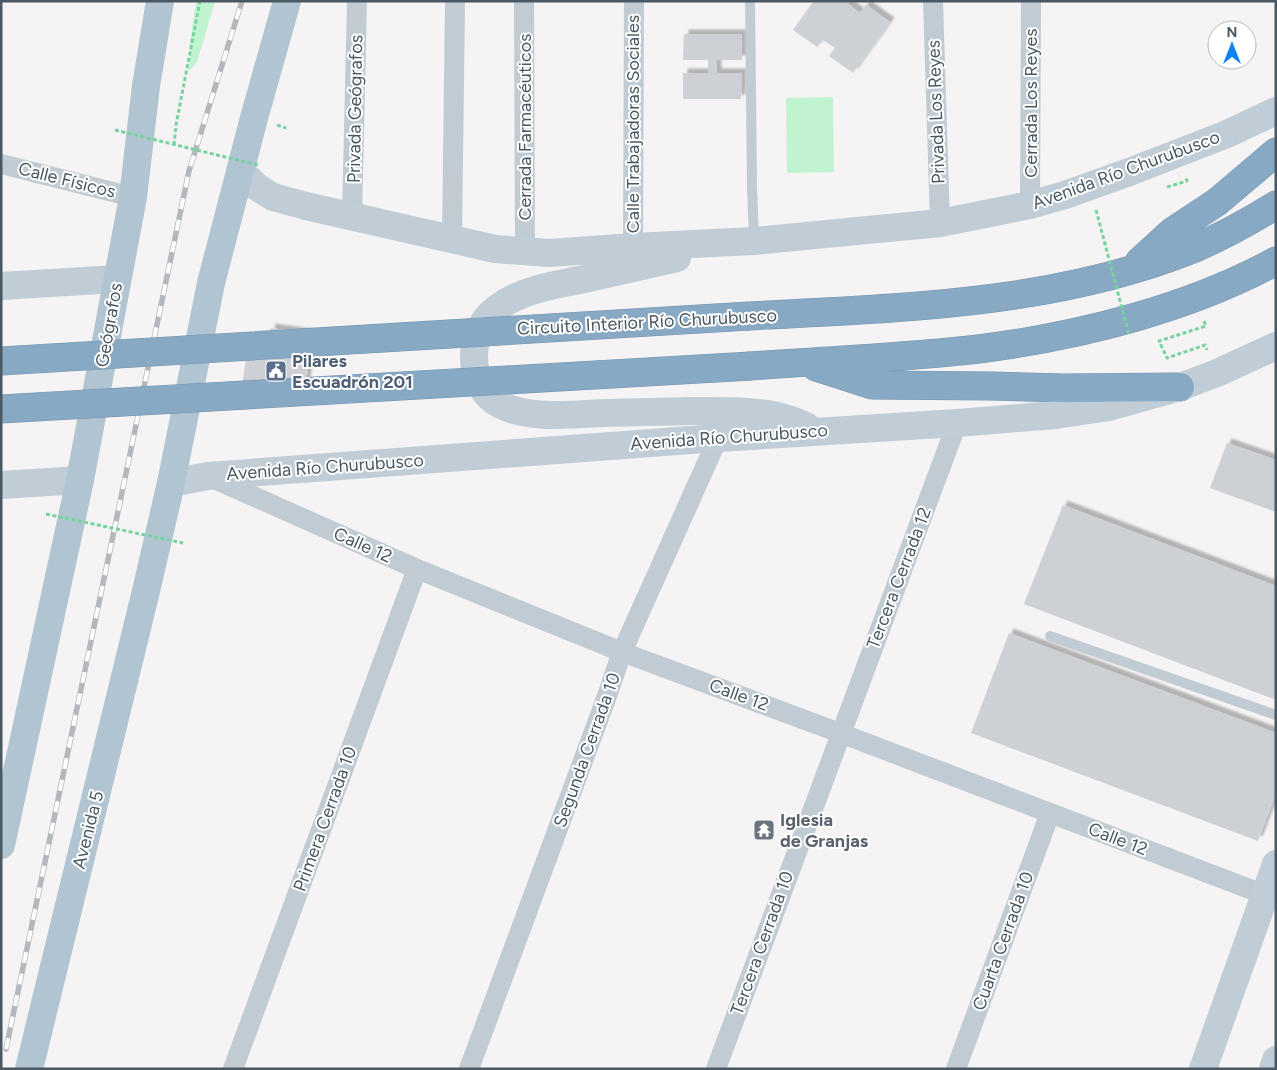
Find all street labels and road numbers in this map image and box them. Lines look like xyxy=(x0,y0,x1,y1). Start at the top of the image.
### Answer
street label: Calle Trabajadoras Sociales xyxy=(622,15,644,233)
street label: Cerrada Los Reyes xyxy=(1020,28,1042,178)
street label: Cerrada Farmacéuticos xyxy=(514,34,536,220)
street label: Privada Geógrafos xyxy=(343,35,367,183)
street label: Privada Los Reyes xyxy=(922,40,950,184)
street label: Avenida Río Churubusco xyxy=(1029,126,1223,214)
street label: Calle Físicos xyxy=(16,157,118,203)
street label: Geógrafos xyxy=(91,281,127,369)
street label: Circuito Interior Río Churubusco xyxy=(516,304,778,340)
street label: Avenida Río Churubusco xyxy=(629,419,829,455)
street label: Avenida Río Churubusco xyxy=(225,449,425,485)
street label: Tercera Cerrada 12 xyxy=(862,504,936,652)
street label: Calle 12 xyxy=(330,522,396,568)
street label: Segunda Cerrada 10 xyxy=(549,670,625,830)
street label: Calle 12 xyxy=(706,674,772,716)
street label: Primera Cerrada 10 xyxy=(289,743,361,895)
street label: Avenida 5 xyxy=(68,789,108,871)
street label: Calle 12 xyxy=(1085,818,1151,860)
street label: Tercera Cerrada 10 xyxy=(726,868,798,1018)
street label: Cuarta Cerrada 10 xyxy=(968,869,1038,1013)

